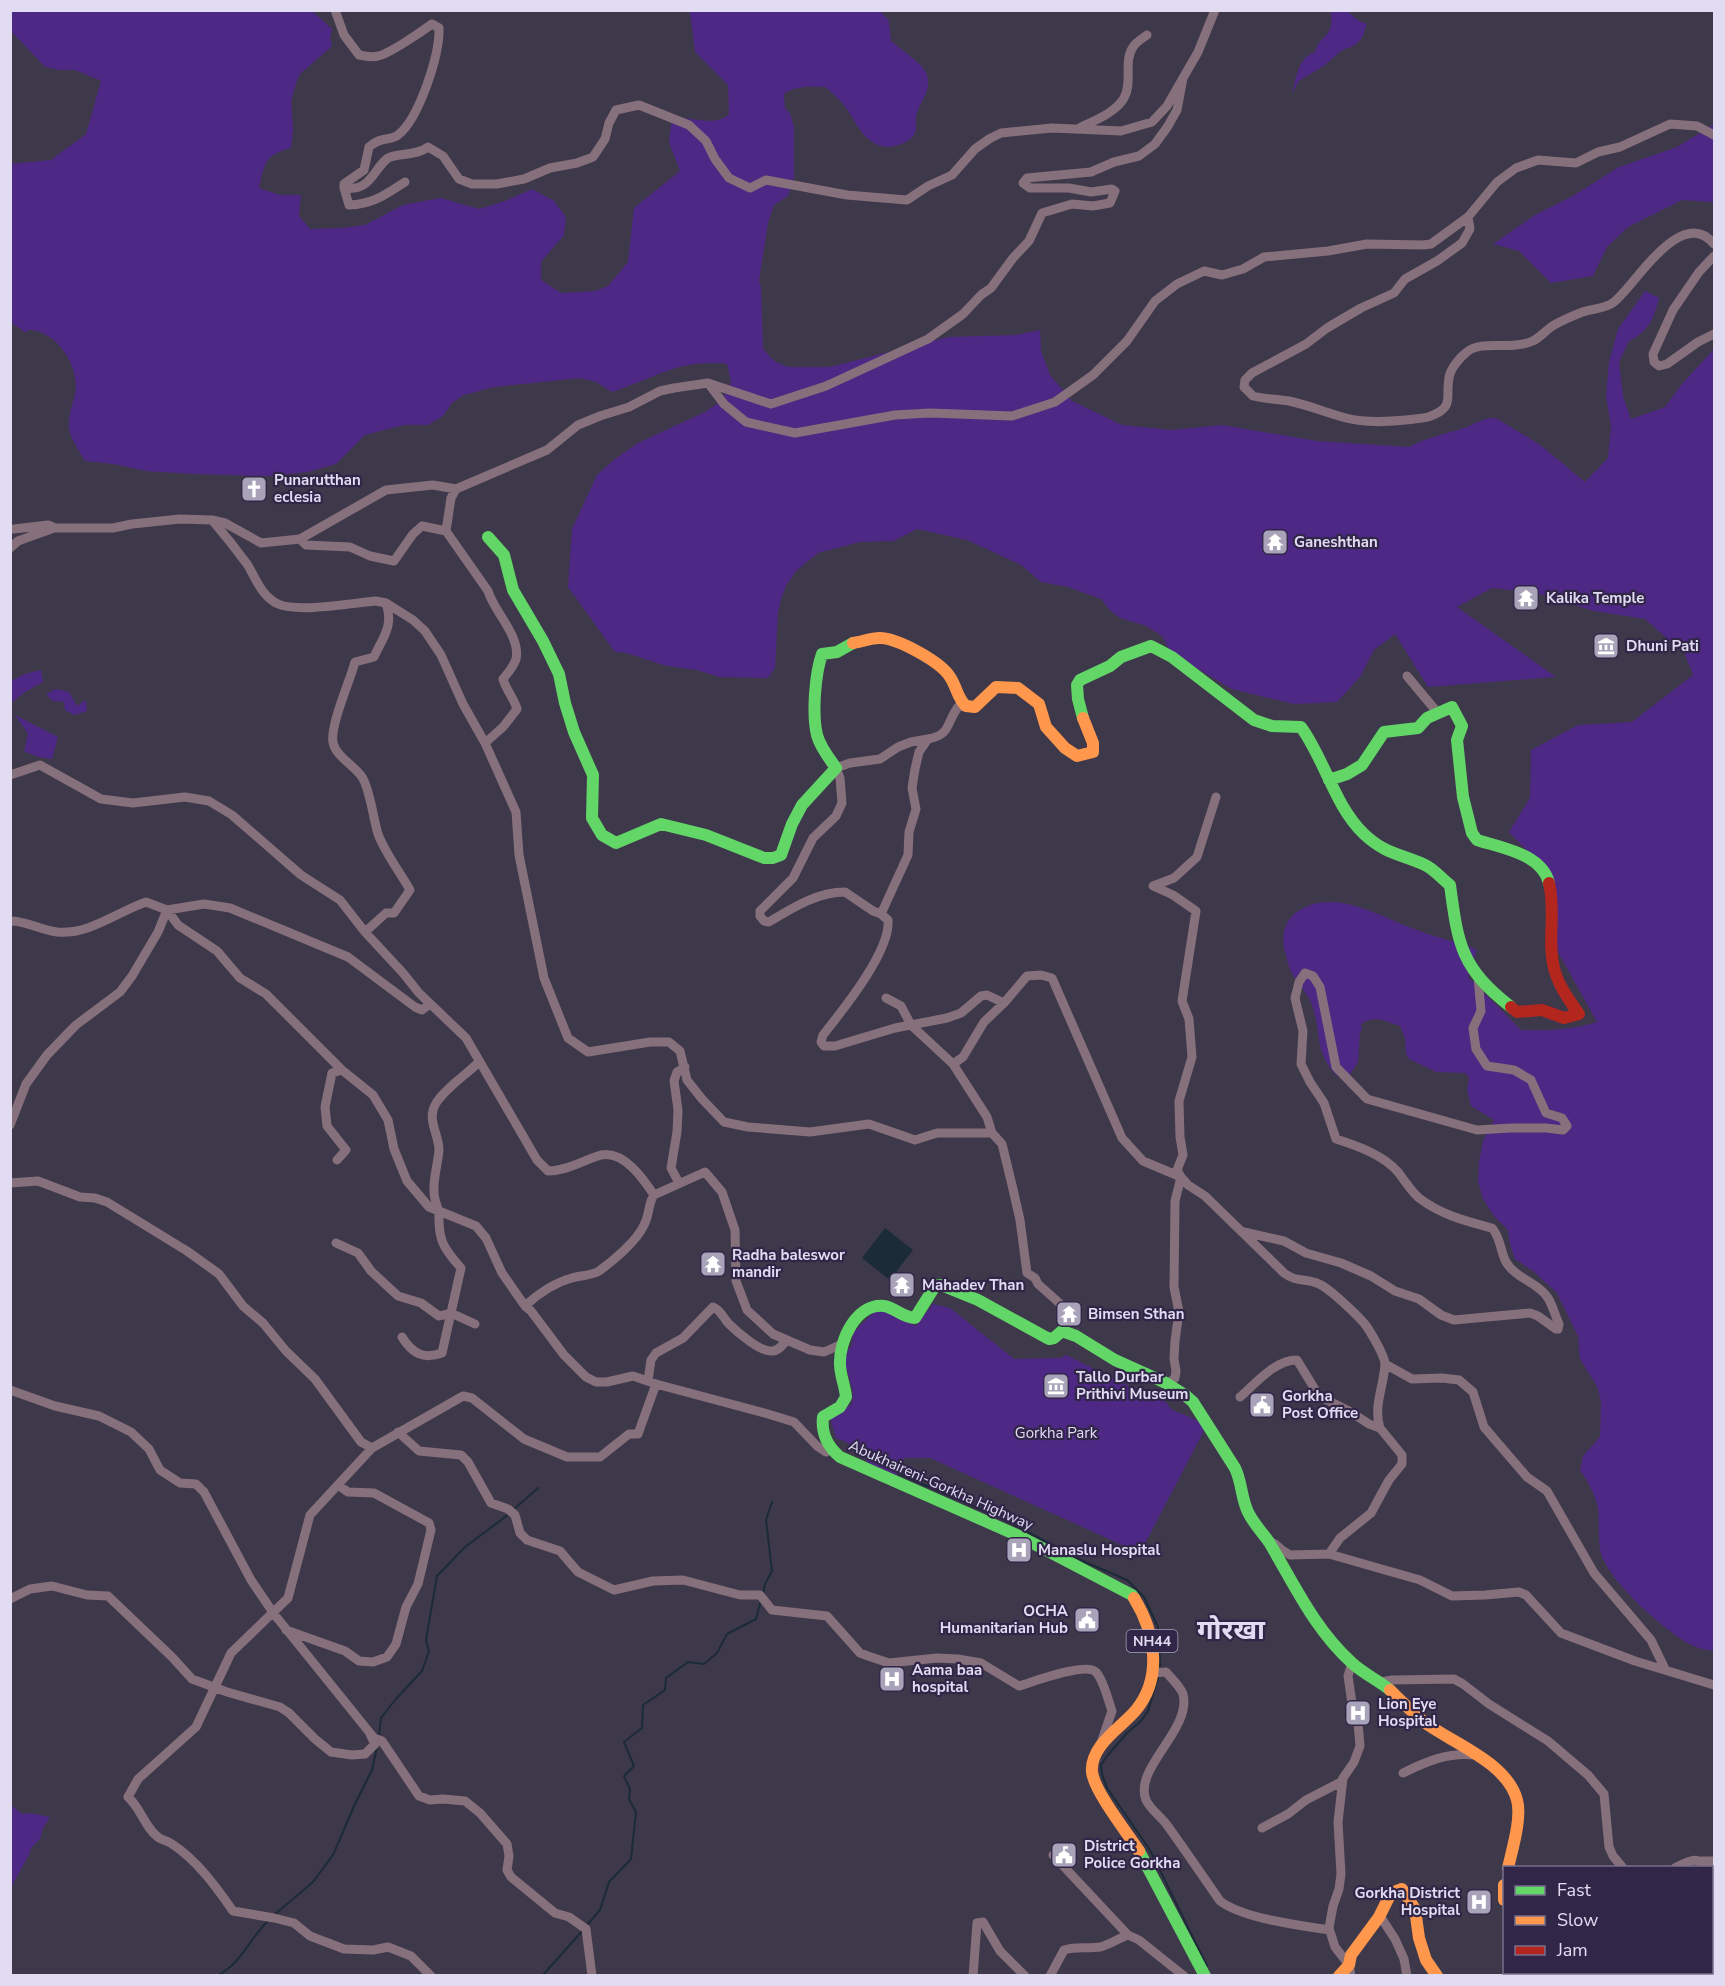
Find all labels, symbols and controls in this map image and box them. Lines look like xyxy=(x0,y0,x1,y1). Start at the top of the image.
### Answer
place label: Punarutthan eclesia xyxy=(274,470,361,507)
church icon: Punarutthan eclesia xyxy=(239,474,269,504)
temple icon: Ganeshthan xyxy=(1260,527,1290,557)
place label: Ganeshthan xyxy=(1294,532,1378,552)
temple icon: Kalika Temple xyxy=(1511,583,1541,613)
place label: Kalika Temple xyxy=(1546,588,1644,608)
museum icon: Dhuni Pati xyxy=(1591,631,1621,661)
place label: Dhuni Pati xyxy=(1626,636,1699,656)
place label: Radha baleswor mandir xyxy=(732,1245,845,1282)
temple icon: Radha baleswor mandir xyxy=(698,1249,728,1279)
temple icon: Mahadev Than xyxy=(887,1270,917,1300)
place label: Mahadev Than xyxy=(922,1275,1024,1295)
temple icon: Bimsen Sthan xyxy=(1054,1299,1084,1329)
place label: Bimsen Sthan xyxy=(1088,1304,1184,1324)
place label: Tallo Durbar Prithivi Museum xyxy=(1076,1367,1188,1404)
museum icon: Tallo Durbar Prithivi Museum xyxy=(1041,1371,1071,1401)
place label: Gorkha Post Office xyxy=(1282,1386,1358,1423)
public building icon: Gorkha Post Office xyxy=(1247,1390,1277,1420)
park label: Gorkha Park xyxy=(1015,1423,1098,1443)
street label: Abukhaireni-Gorkha Highway xyxy=(846,1435,1037,1535)
hospital icon: Manaslu Hospital xyxy=(1004,1535,1034,1565)
place label: Manaslu Hospital xyxy=(1038,1540,1160,1560)
place label: OCHA Humanitarian Hub xyxy=(940,1601,1069,1638)
public building icon: OCHA Humanitarian Hub xyxy=(1072,1605,1102,1635)
district label: गोरखा xyxy=(1197,1612,1266,1649)
road number: NH44 xyxy=(1126,1630,1178,1652)
place label: Aama baa hospital xyxy=(912,1660,982,1697)
hospital icon: Aama baa hospital xyxy=(877,1664,907,1694)
place label: Lion Eye Hospital xyxy=(1378,1694,1437,1731)
hospital icon: Lion Eye Hospital xyxy=(1343,1698,1373,1728)
place label: District Police Gorkha xyxy=(1084,1836,1180,1873)
public building icon: District Police Gorkha xyxy=(1049,1840,1079,1870)
legend xyxy=(1503,1866,1713,1974)
text: Fast xyxy=(1557,1878,1592,1902)
place label: Gorkha District Hospital xyxy=(1355,1883,1460,1920)
hospital icon: Gorkha District Hospital xyxy=(1464,1887,1494,1917)
text: Slow xyxy=(1557,1908,1598,1932)
text: Jam xyxy=(1556,1938,1588,1962)

